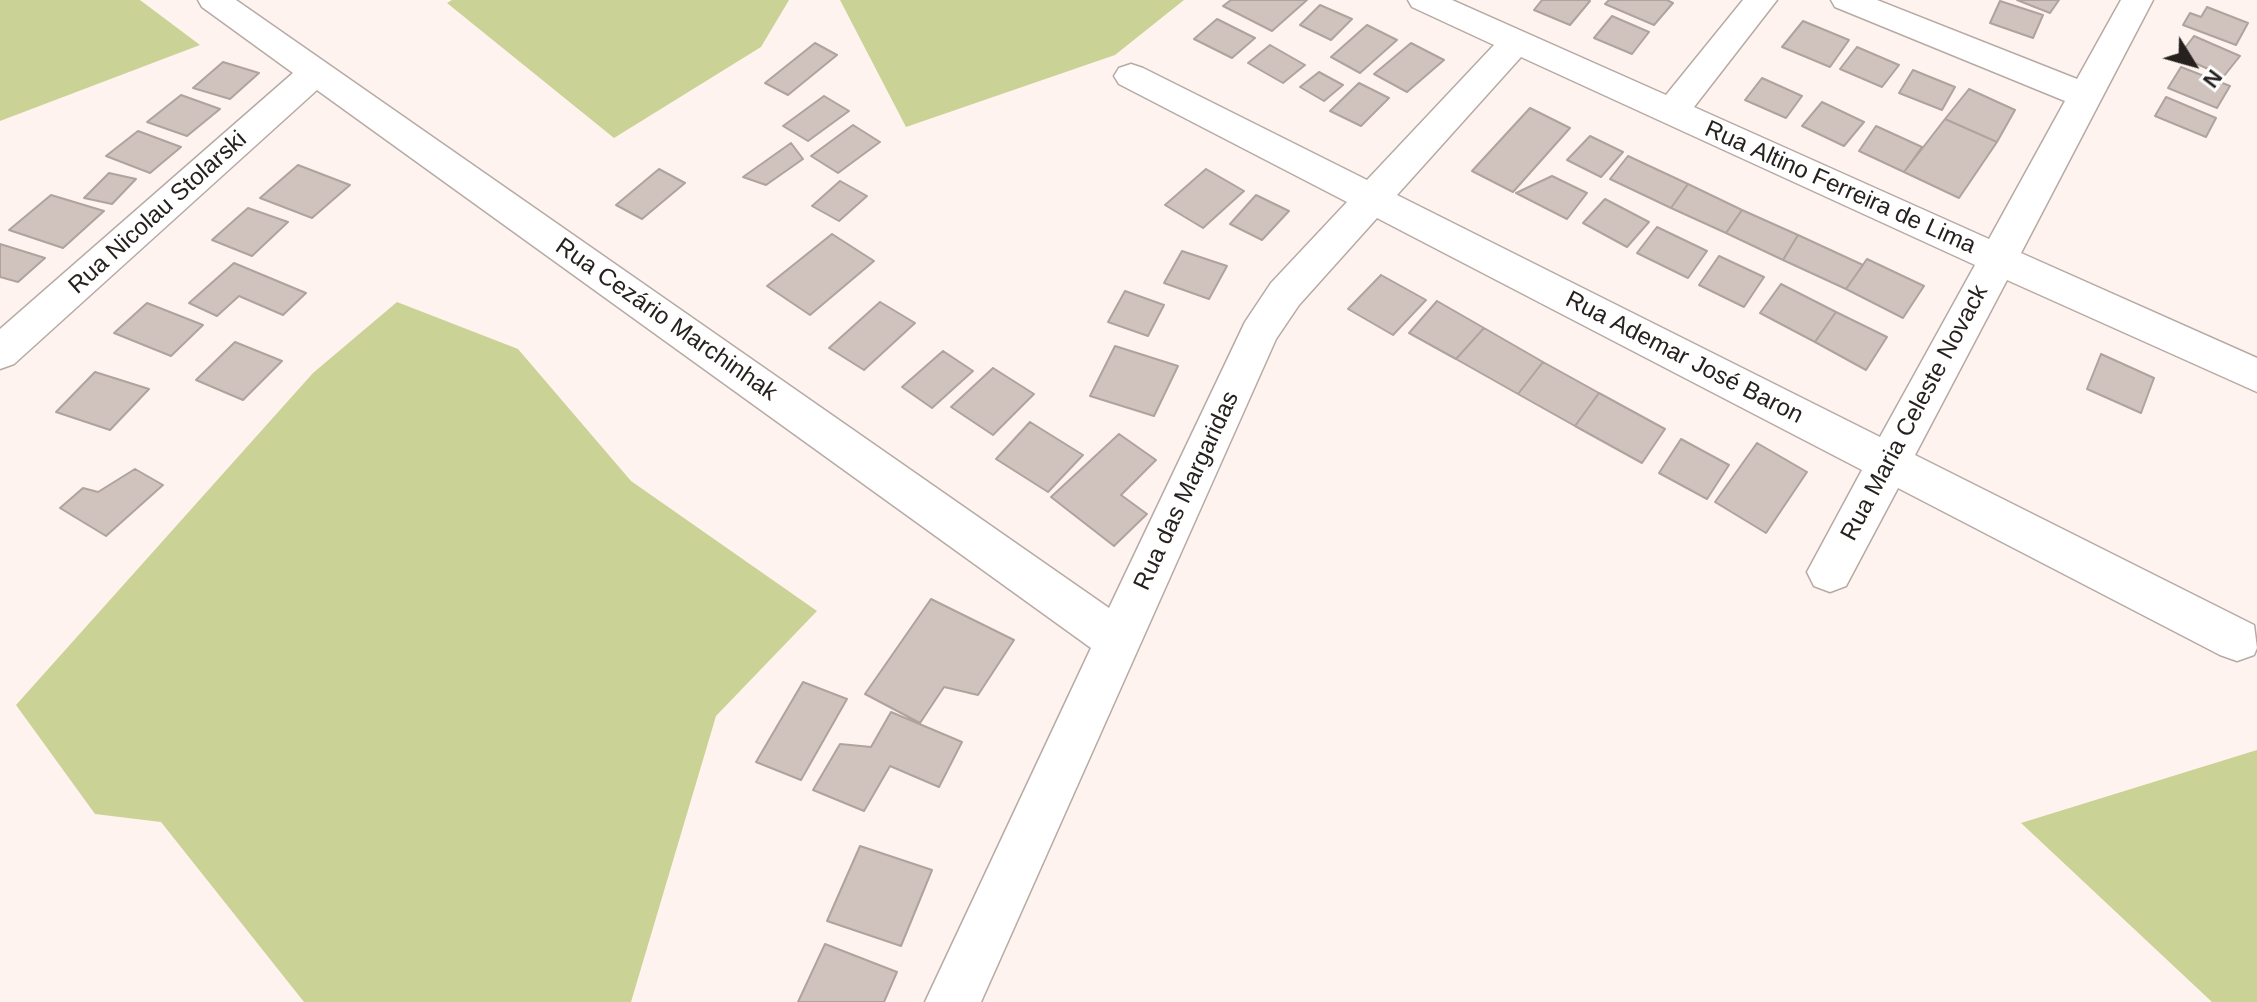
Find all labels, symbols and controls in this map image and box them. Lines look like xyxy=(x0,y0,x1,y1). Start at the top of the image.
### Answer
north arrow xyxy=(2153,24,2233,104)
text: N xyxy=(2198,65,2227,93)
street label: Rua Altino Ferreira de Lima xyxy=(1700,115,1980,261)
street label: Rua Nicolau Stolarski xyxy=(63,126,253,300)
street label: Rua Cezário Marchinhak xyxy=(550,232,782,408)
street label: Rua Maria Celeste Novack xyxy=(1835,280,1995,546)
street label: Rua Ademar José Baron xyxy=(1560,286,1808,430)
street label: Rua das Margaridas xyxy=(1128,387,1246,595)

